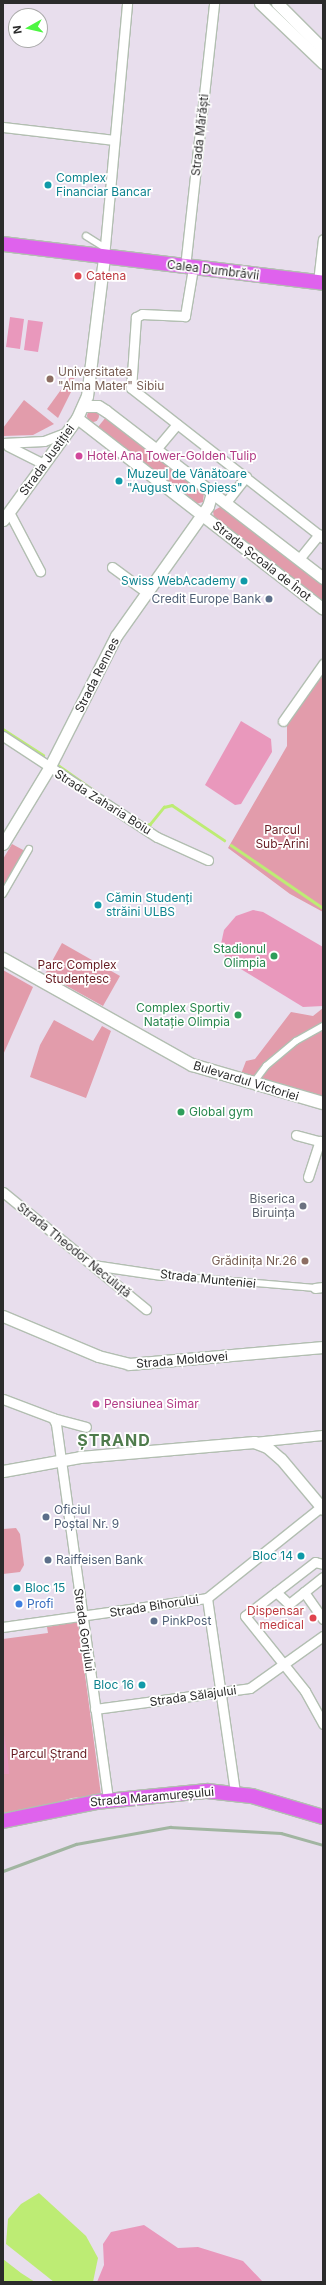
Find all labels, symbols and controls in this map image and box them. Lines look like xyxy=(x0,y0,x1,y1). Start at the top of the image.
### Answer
north arrow xyxy=(8,8,48,48)
text: N xyxy=(10,24,25,35)
street label: Strada Mărăști xyxy=(189,93,211,177)
place label: Complex Financiar Bancar xyxy=(56,171,151,199)
marker: Complex Financiar Bancar xyxy=(43,180,53,190)
street label: Calea Dumbrăvii xyxy=(166,257,260,283)
place label: Catena xyxy=(86,269,126,283)
marker: Catena xyxy=(73,271,83,281)
place label: Universitatea "Alma Mater" Sibiu xyxy=(58,365,164,393)
marker: Universitatea "Alma Mater" Sibiu xyxy=(45,374,55,384)
street label: Strada Justiției xyxy=(16,422,78,498)
place label: Hotel Ana Tower-Golden Tulip xyxy=(87,449,257,463)
marker: Hotel Ana Tower-Golden Tulip xyxy=(74,451,84,461)
place label: Muzeul de Vânătoare "August von Spiess" xyxy=(127,467,247,495)
marker: Muzeul de Vânătoare "August von Spiess" xyxy=(114,476,124,486)
street label: Strada Școala de Înot xyxy=(210,518,314,604)
place label: Swiss WebAcademy xyxy=(121,574,236,588)
marker: Swiss WebAcademy xyxy=(239,576,249,586)
place label: Credit Europe Bank xyxy=(152,592,261,606)
marker: Credit Europe Bank xyxy=(264,594,274,604)
street label: Strada Rennes xyxy=(72,635,122,715)
street label: Strada Zaharia Boiu xyxy=(52,766,154,838)
park label: Parcul Sub-Arini xyxy=(255,823,309,851)
place label: Cămin Studenți străini ULBS xyxy=(106,891,192,919)
marker: Cămin Studenți străini ULBS xyxy=(93,900,103,910)
place label: Stadionul Olimpia xyxy=(213,942,266,970)
marker: Stadionul Olimpia xyxy=(269,951,279,961)
park label: Parc Complex Studențesc xyxy=(38,958,116,986)
place label: Complex Sportiv Natație Olimpia xyxy=(136,1001,230,1029)
marker: Complex Sportiv Natație Olimpia xyxy=(233,1010,243,1020)
street label: Bulevardul Victoriei xyxy=(191,1058,301,1104)
place label: Global gym xyxy=(189,1105,253,1119)
marker: Global gym xyxy=(176,1107,186,1117)
place label: Biserica Biruința xyxy=(250,1192,295,1220)
street label: Strada Theodor Neculuță xyxy=(14,1200,134,1300)
marker: Biserica Biruința xyxy=(298,1201,308,1211)
place label: Grădinița Nr.26 xyxy=(211,1254,297,1268)
marker: Grădinița Nr.26 xyxy=(300,1256,310,1266)
street label: Strada Munteniei xyxy=(159,1267,257,1291)
street label: Strada Moldovei xyxy=(136,1349,228,1371)
place label: Pensiunea Simar xyxy=(104,1397,199,1411)
marker: Pensiunea Simar xyxy=(91,1399,101,1409)
district label: ȘTRAND xyxy=(77,1430,151,1450)
place label: Oficiul Poștal Nr. 9 xyxy=(54,1503,119,1531)
marker: Oficiul Poștal Nr. 9 xyxy=(41,1512,51,1522)
place label: Bloc 14 xyxy=(252,1549,293,1563)
marker: Bloc 14 xyxy=(296,1551,306,1561)
place label: Raiffeisen Bank xyxy=(56,1553,143,1567)
marker: Raiffeisen Bank xyxy=(43,1555,53,1565)
place label: Bloc 15 xyxy=(25,1581,65,1595)
marker: Bloc 15 xyxy=(12,1583,22,1593)
street label: Strada Gorjului xyxy=(71,1587,97,1673)
street label: Strada Bihorului xyxy=(108,1592,200,1620)
place label: Profi xyxy=(27,1597,54,1611)
marker: Profi xyxy=(14,1599,24,1609)
place label: Dispensar medical xyxy=(247,1604,304,1632)
marker: Dispensar medical xyxy=(307,1612,319,1624)
place label: PinkPost xyxy=(162,1614,211,1628)
marker: PinkPost xyxy=(149,1616,159,1626)
place label: Bloc 16 xyxy=(93,1678,134,1692)
marker: Bloc 16 xyxy=(137,1680,147,1690)
street label: Strada Sălajului xyxy=(149,1683,237,1709)
park label: Parcul Ștrand xyxy=(11,1747,87,1761)
street label: Strada Maramureșului xyxy=(89,1784,215,1810)

